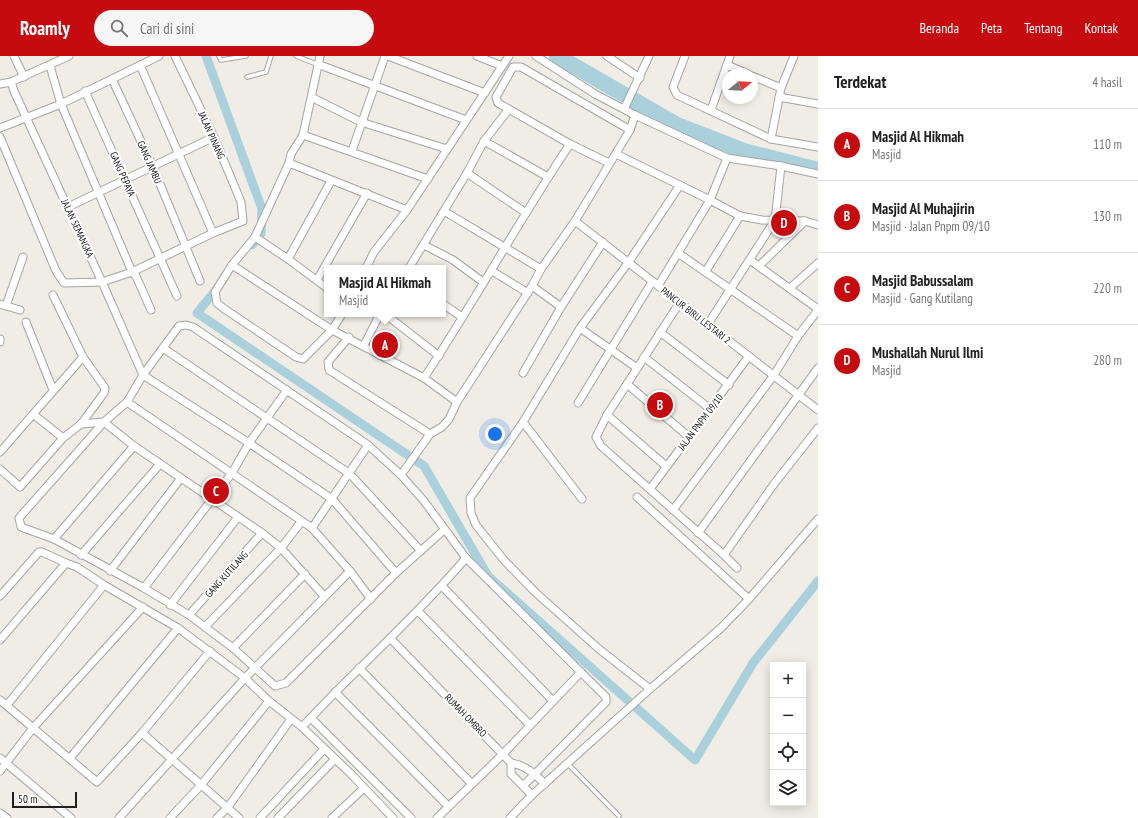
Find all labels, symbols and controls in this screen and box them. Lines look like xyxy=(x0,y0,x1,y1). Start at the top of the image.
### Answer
search box xyxy=(94,10,374,46)
text: Roamly xyxy=(20,16,70,40)
icon: search xyxy=(108,17,130,39)
text: Cari di sini xyxy=(140,19,194,38)
text: Beranda xyxy=(919,19,959,37)
text: Peta xyxy=(981,19,1002,37)
text: Tentang xyxy=(1024,19,1063,37)
text: Kontak xyxy=(1085,19,1118,37)
north arrow xyxy=(722,68,758,104)
text: Terdekat xyxy=(834,71,886,93)
text: 4 hasil xyxy=(1092,74,1122,91)
street label: JALAN PINANG xyxy=(195,108,228,161)
text: Masjid Al Hikmah xyxy=(872,127,964,146)
text: A xyxy=(844,136,850,153)
text: 110 m xyxy=(1093,136,1122,153)
street label: GANG JAMBU xyxy=(134,139,165,186)
text: Masjid xyxy=(872,146,901,163)
street label: GANG PEPAYA xyxy=(107,150,138,199)
street label: JALAN SEMANGKA xyxy=(58,196,97,260)
text: Masjid Al Muhajirin xyxy=(872,199,974,218)
pin: D xyxy=(771,208,797,238)
text: B xyxy=(844,208,850,225)
text: 130 m xyxy=(1093,208,1122,225)
text: Masjid · Jalan Pnpm 09/10 xyxy=(872,218,990,235)
popup xyxy=(324,265,446,317)
text: Masjid Babussalam xyxy=(872,271,973,290)
text: Masjid Al Hikmah xyxy=(339,273,431,292)
text: C xyxy=(844,280,850,297)
text: 220 m xyxy=(1093,280,1122,297)
street label: PANCUR BIRU LESTARI 2 xyxy=(658,284,733,347)
text: Masjid · Gang Kutilang xyxy=(872,290,973,307)
text: Masjid xyxy=(339,292,368,309)
pin: A xyxy=(372,330,398,360)
text: Mushallah Nurul Ilmi xyxy=(872,343,983,362)
text: D xyxy=(844,352,850,369)
text: 280 m xyxy=(1093,352,1122,369)
text: Masjid xyxy=(872,362,901,379)
pin: B xyxy=(647,390,673,420)
street label: JALAN PNPM 09/10 xyxy=(674,391,726,454)
your location xyxy=(485,424,505,444)
pin: C xyxy=(203,476,229,506)
street label: GANG KUTILANG xyxy=(202,548,251,600)
map controls xyxy=(770,662,806,806)
button: + xyxy=(770,662,806,698)
street label: RUMAH OMBRO xyxy=(442,691,490,740)
button: − xyxy=(770,698,806,734)
button: locate xyxy=(770,734,806,770)
button: layers xyxy=(770,770,806,806)
scale bar xyxy=(12,790,77,809)
text: 50 m xyxy=(18,792,37,806)

